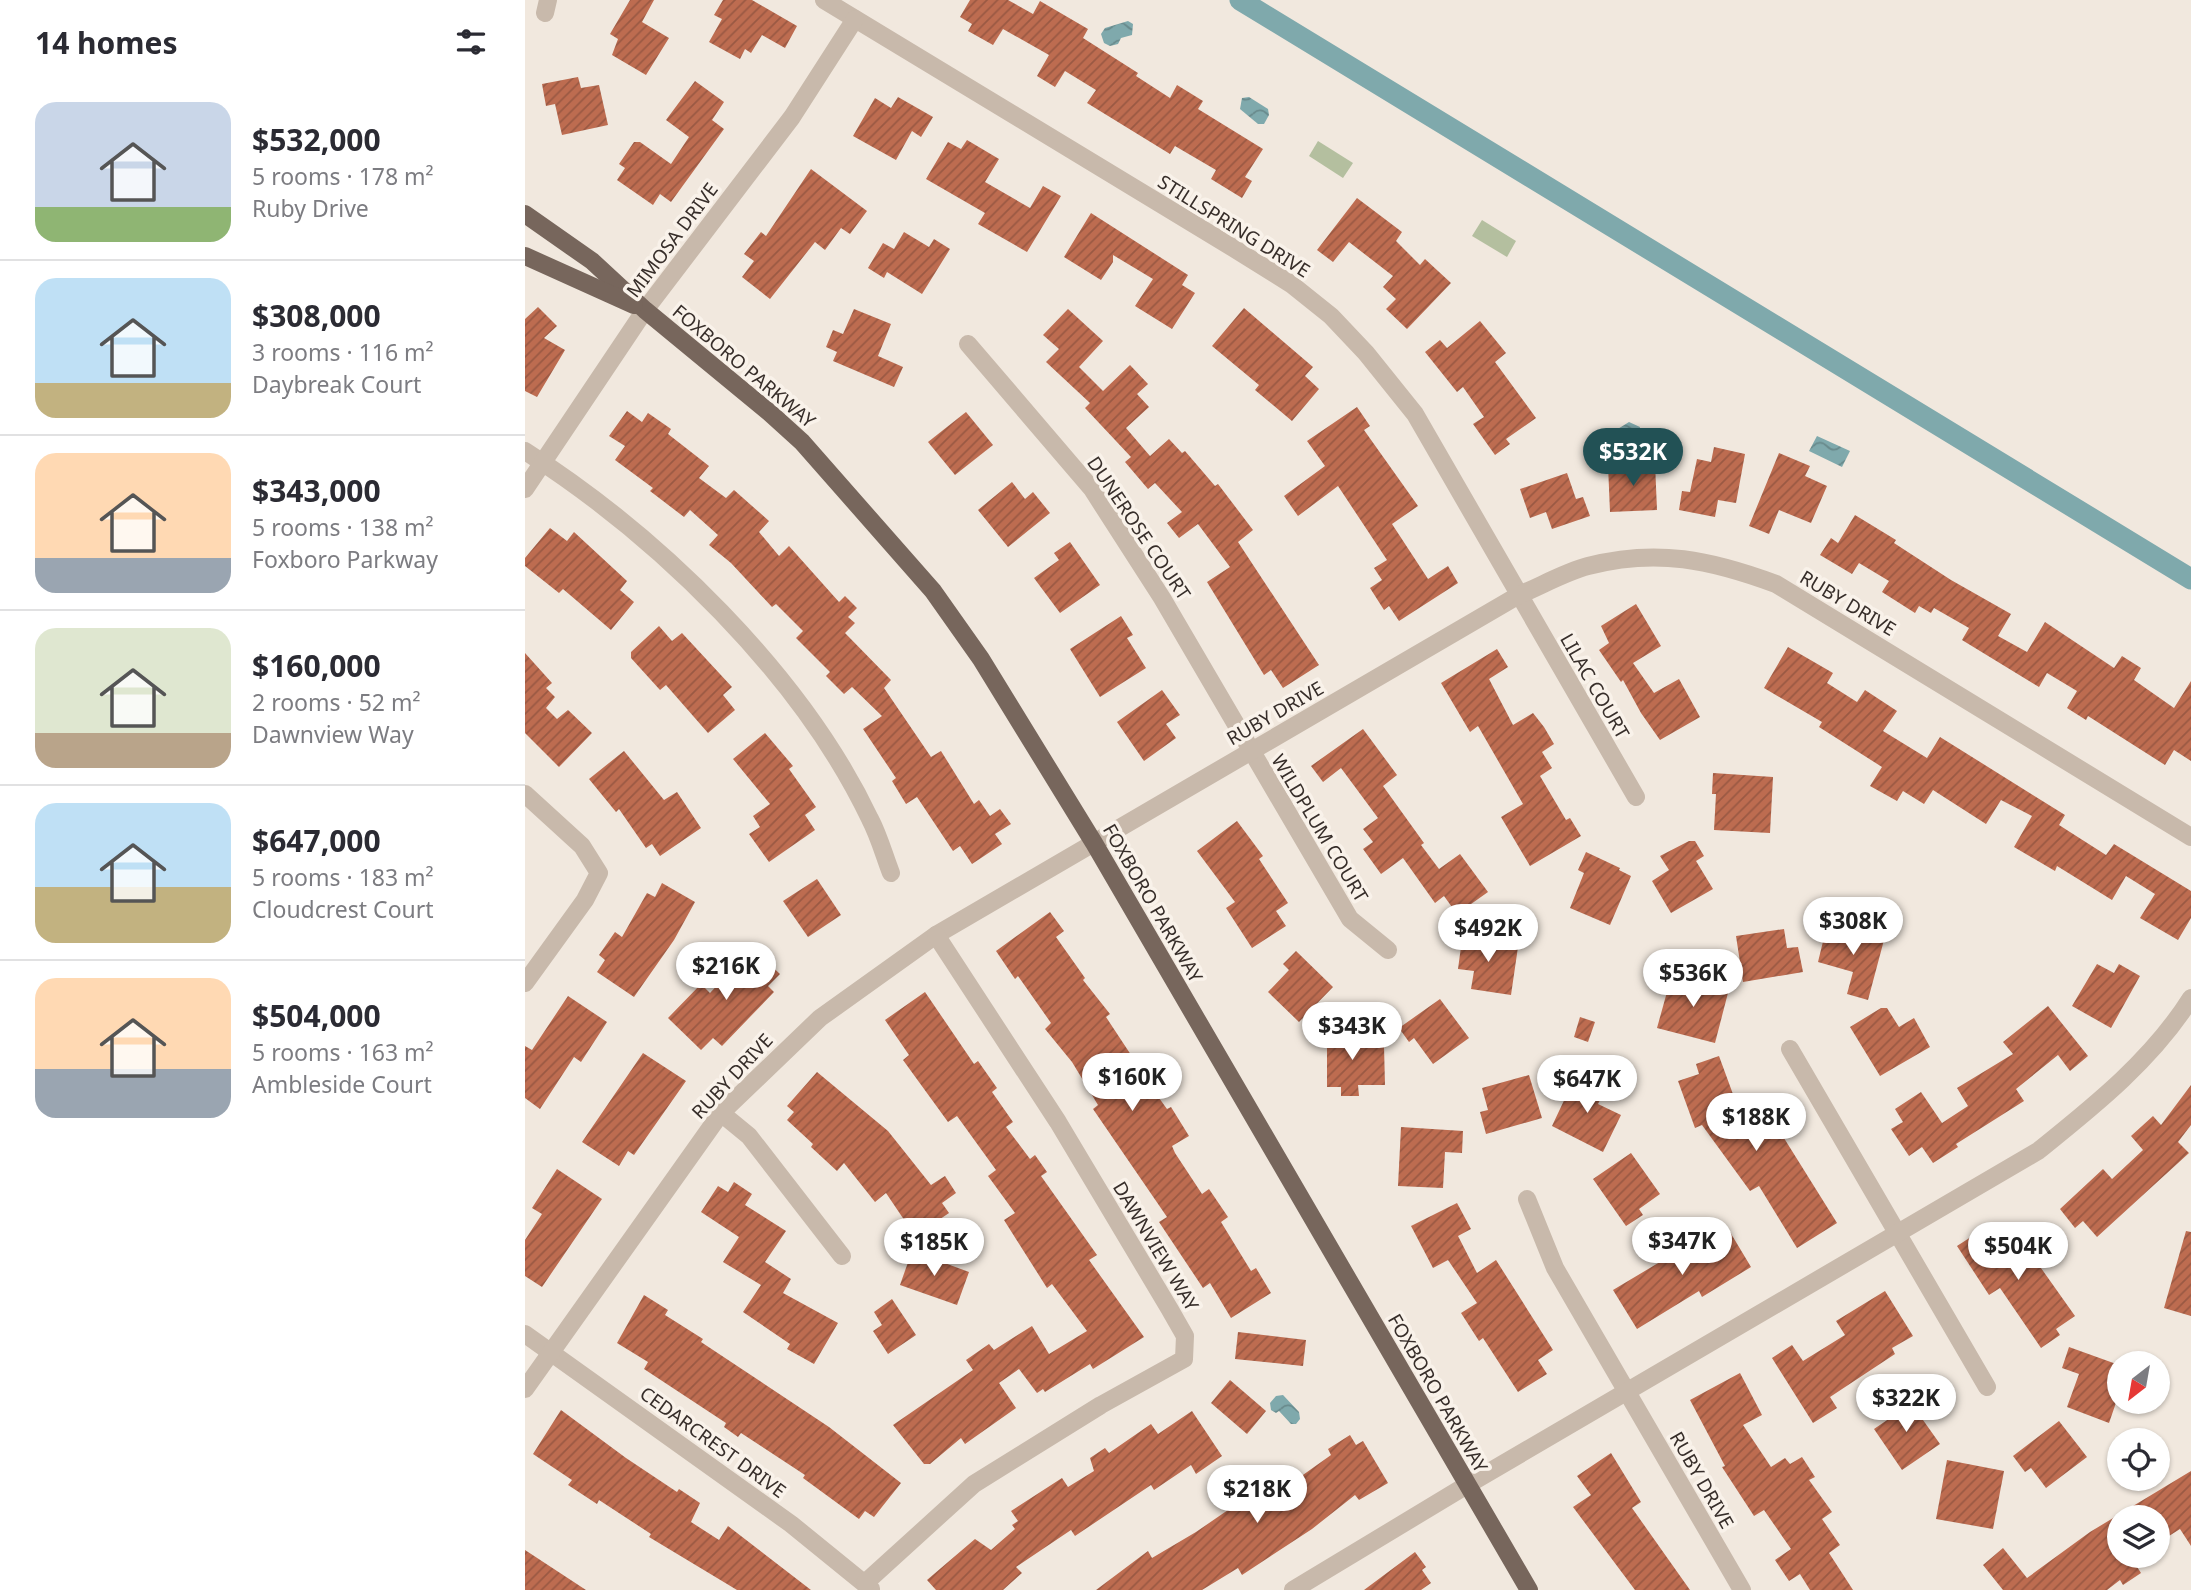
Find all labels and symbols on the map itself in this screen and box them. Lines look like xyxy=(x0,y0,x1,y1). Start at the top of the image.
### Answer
street label: STILLSPRING DRIVE xyxy=(1153,169,1315,283)
street label: MIMOSA DRIVE xyxy=(620,177,724,303)
street label: FOXBORO PARKWAY xyxy=(667,298,821,434)
pin: $532K xyxy=(1584,428,1682,488)
street label: DUNEROSE COURT xyxy=(1081,451,1197,605)
street label: RUBY DRIVE xyxy=(1795,564,1901,642)
street label: LILAC COURT xyxy=(1554,628,1636,744)
street label: RUBY DRIVE xyxy=(1222,675,1328,751)
street label: WILDPLUM COURT xyxy=(1266,749,1375,907)
street label: FOXBORO PARKWAY xyxy=(1097,819,1209,987)
pin: $308K xyxy=(1804,898,1902,957)
pin: $492K xyxy=(1439,904,1537,964)
pin: $216K xyxy=(677,942,775,1002)
pin: $536K xyxy=(1644,950,1742,1009)
pin: $343K xyxy=(1303,1002,1401,1062)
street label: RUBY DRIVE xyxy=(686,1028,778,1124)
pin: $160K xyxy=(1083,1054,1181,1113)
pin: $647K xyxy=(1538,1056,1636,1115)
pin: $188K xyxy=(1707,1094,1805,1153)
street label: DAWNVIEW WAY xyxy=(1107,1176,1205,1316)
pin: $185K xyxy=(885,1218,983,1278)
pin: $347K xyxy=(1633,1218,1731,1277)
pin: $504K xyxy=(1969,1222,2067,1282)
street label: FOXBORO PARKWAY xyxy=(1382,1309,1494,1477)
north arrow xyxy=(2107,1351,2170,1414)
pin: $322K xyxy=(1857,1374,1955,1434)
street label: CEDARCREST DRIVE xyxy=(635,1380,791,1504)
street label: RUBY DRIVE xyxy=(1664,1427,1740,1533)
pin: $218K xyxy=(1208,1466,1306,1525)

